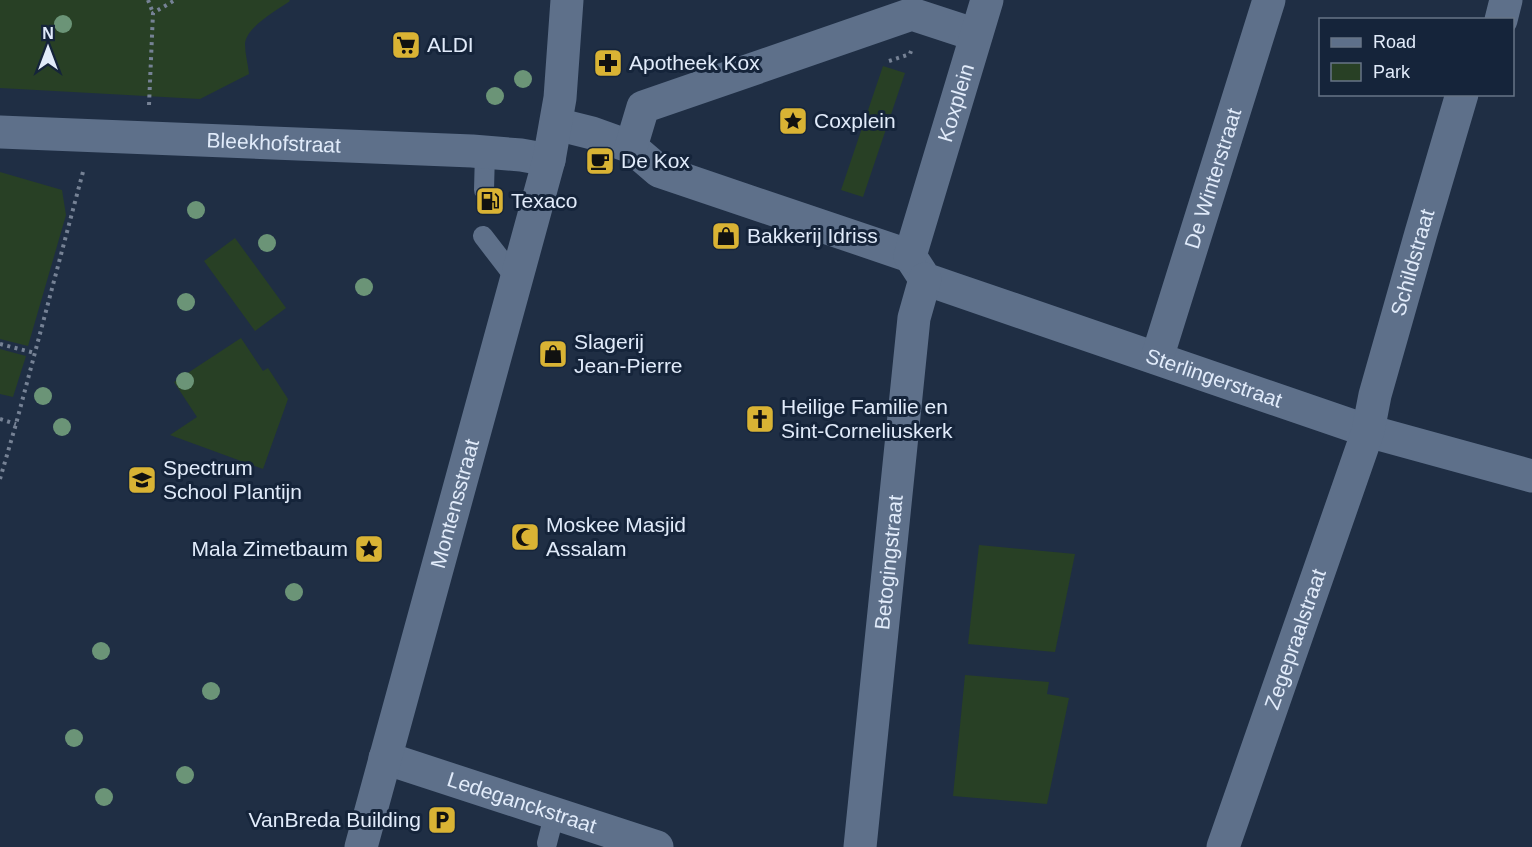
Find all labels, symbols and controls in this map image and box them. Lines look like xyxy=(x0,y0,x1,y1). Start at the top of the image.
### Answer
north arrow xyxy=(18,18,78,78)
legend xyxy=(1319,18,1514,96)
text: N xyxy=(42,25,54,42)
supermarket icon: ALDI xyxy=(390,29,422,61)
text: Road xyxy=(1373,32,1416,52)
place label: ALDI xyxy=(427,33,474,56)
pharmacy icon: Apotheek Kox xyxy=(592,47,624,79)
place label: Apotheek Kox xyxy=(629,51,760,74)
street label: Koxplein xyxy=(933,61,978,145)
text: Park xyxy=(1373,62,1411,82)
place icon: Coxplein xyxy=(777,105,809,137)
street label: De Winterstraat xyxy=(1180,105,1245,252)
place label: Coxplein xyxy=(814,109,896,132)
street label: Bleekhofstraat xyxy=(206,128,342,157)
cafe icon: De Kox xyxy=(584,145,616,177)
place label: De Kox xyxy=(621,149,690,172)
fuel station icon: Texaco xyxy=(474,185,506,217)
place label: Texaco xyxy=(511,189,578,212)
street label: Schildstraat xyxy=(1386,206,1438,318)
shop icon: Bakkerij Idriss xyxy=(710,220,742,252)
place label: Bakkerij Idriss xyxy=(747,224,878,247)
place label: Slagerij Jean-Pierre xyxy=(574,330,683,377)
shop icon: Slagerij Jean-Pierre xyxy=(537,338,569,370)
street label: Sterlingerstraat xyxy=(1143,344,1285,412)
place label: Heilige Familie en Sint-Corneliuskerk xyxy=(781,395,953,442)
church icon: Heilige Familie en Sint-Corneliuskerk xyxy=(744,403,776,435)
street label: Montensstraat xyxy=(426,436,483,571)
place label: Spectrum School Plantijn xyxy=(163,456,302,503)
school or university icon: Spectrum School Plantijn xyxy=(126,464,158,496)
street label: Betogingstraat xyxy=(870,494,907,631)
place label: Moskee Masjid Assalam xyxy=(546,513,686,560)
mosque icon: Moskee Masjid Assalam xyxy=(509,521,541,553)
place icon: Mala Zimetbaum xyxy=(353,533,385,565)
place label: Mala Zimetbaum xyxy=(192,537,348,560)
street label: Zegepraalstraat xyxy=(1260,566,1330,712)
street label: Ledeganckstraat xyxy=(445,767,600,837)
parking icon: VanBreda Building xyxy=(426,804,458,836)
place label: VanBreda Building xyxy=(249,808,421,831)

